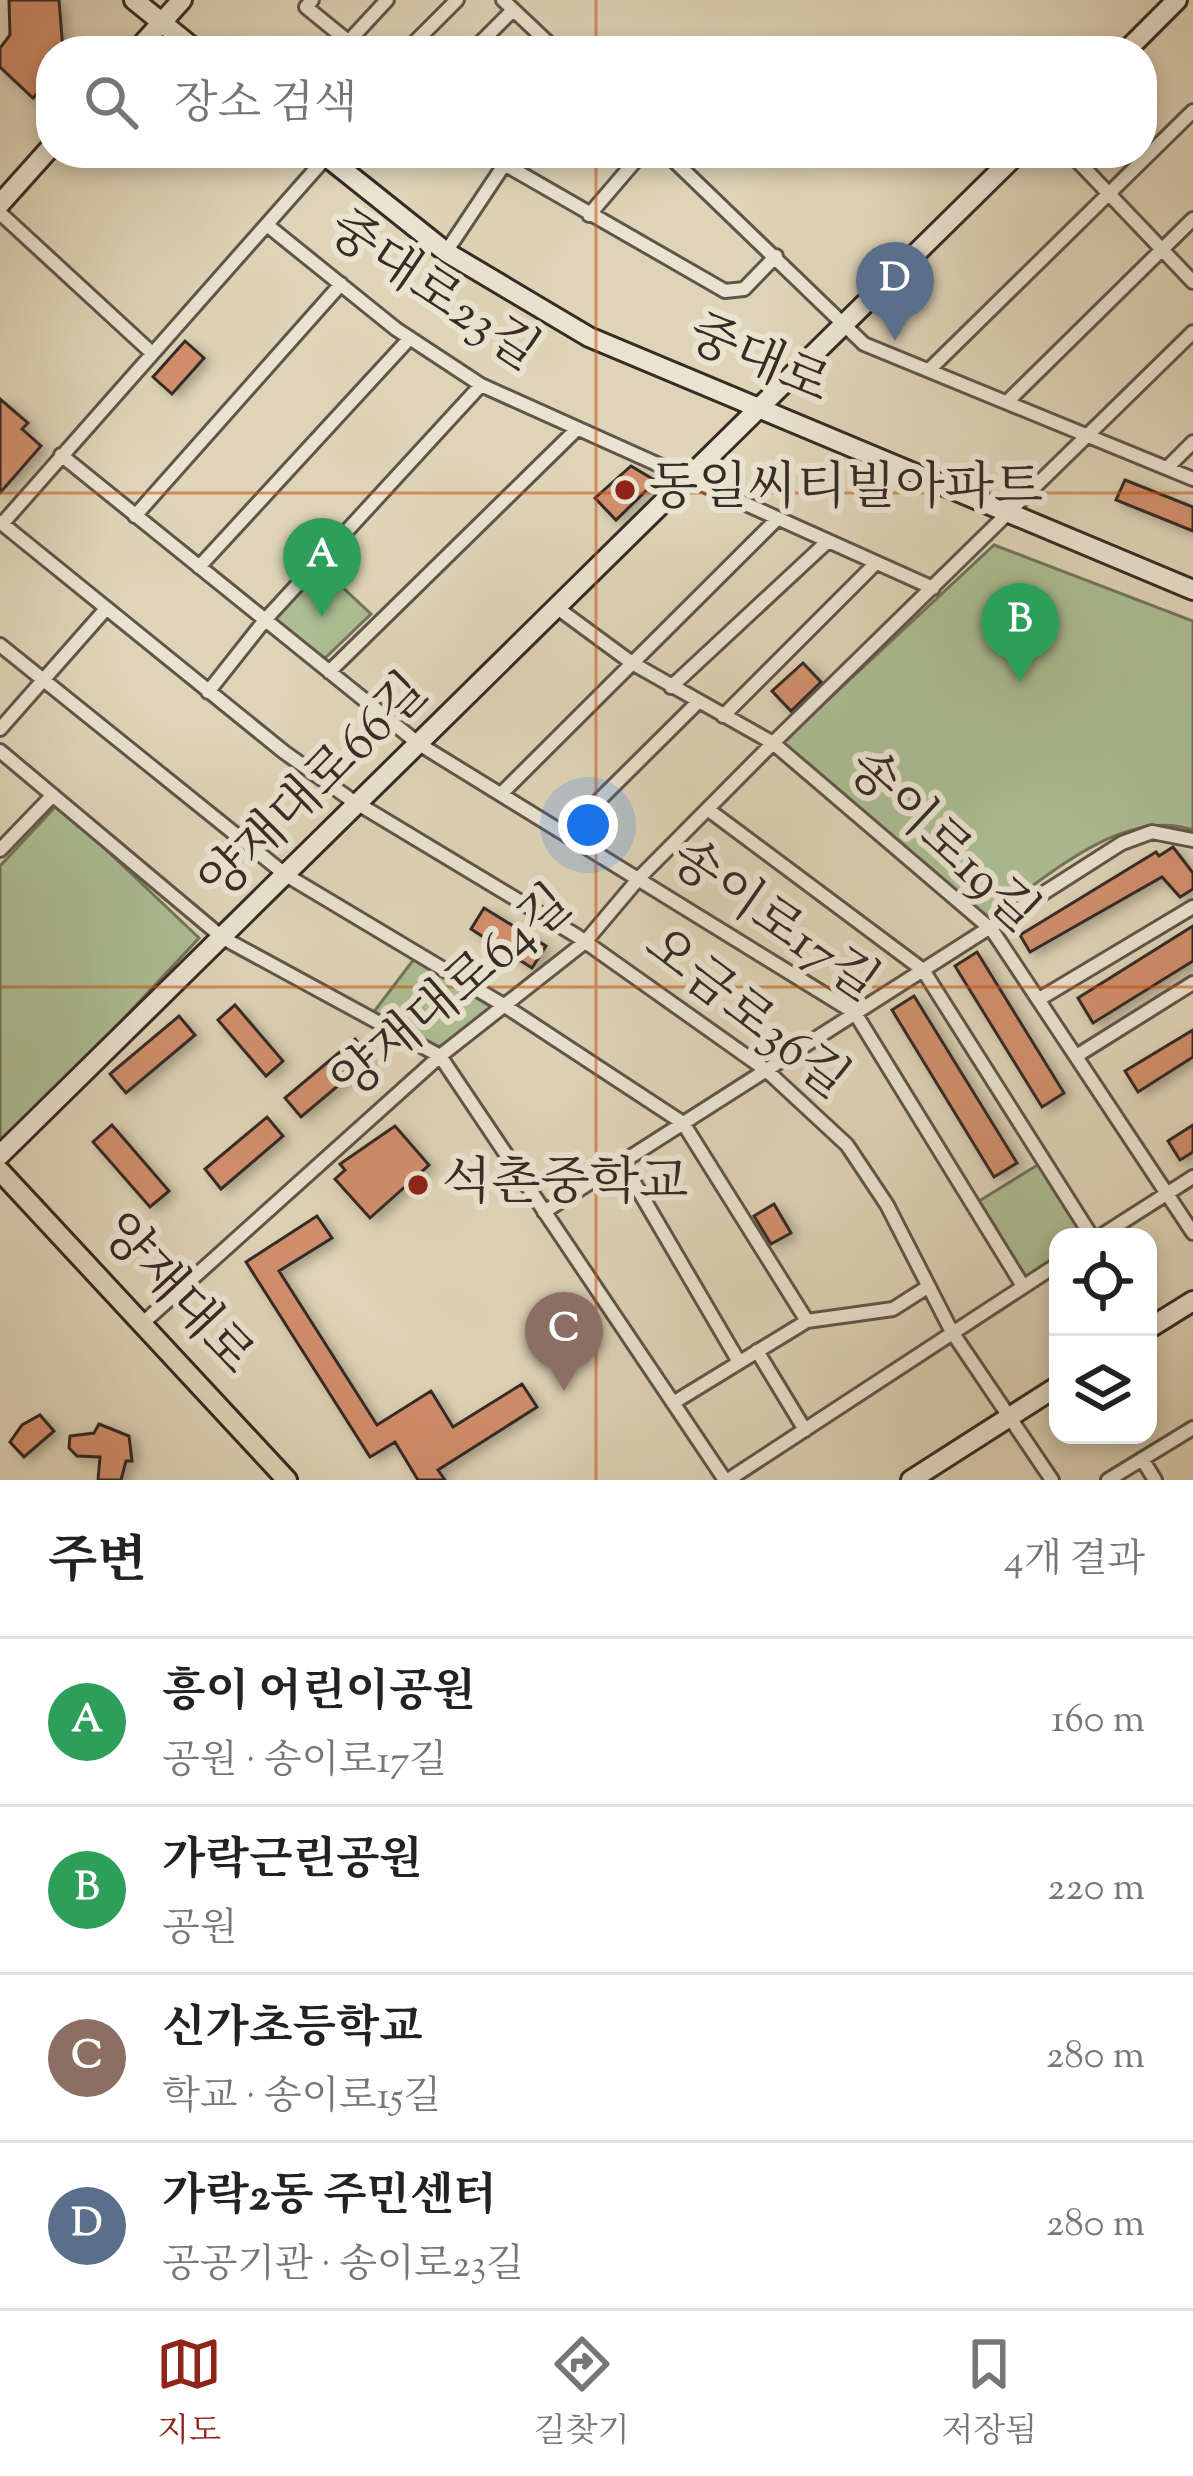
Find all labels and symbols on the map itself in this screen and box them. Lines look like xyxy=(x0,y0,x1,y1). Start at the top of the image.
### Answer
street label: 중대로23길 xyxy=(311,195,553,391)
pin: D xyxy=(856,242,934,341)
street label: 중대로 xyxy=(676,300,840,424)
place label: 동일씨티빌아파트 xyxy=(649,454,1043,527)
marker: 동일씨티빌아파트 xyxy=(612,477,638,503)
pin: A xyxy=(283,518,361,617)
pin: B xyxy=(981,583,1059,682)
street label: 양재대로66길 xyxy=(185,658,447,920)
street label: 송이로19길 xyxy=(829,735,1053,951)
your location xyxy=(558,795,618,855)
street label: 송이로17길 xyxy=(654,824,892,1022)
street label: 양재대로64길 xyxy=(318,870,590,1120)
street label: 오금로36길 xyxy=(627,912,863,1118)
place label: 석촌중학교 xyxy=(442,1149,688,1222)
marker: 석촌중학교 xyxy=(405,1172,431,1198)
street label: 양재대로 xyxy=(81,1199,269,1393)
pin: C xyxy=(525,1292,603,1391)

